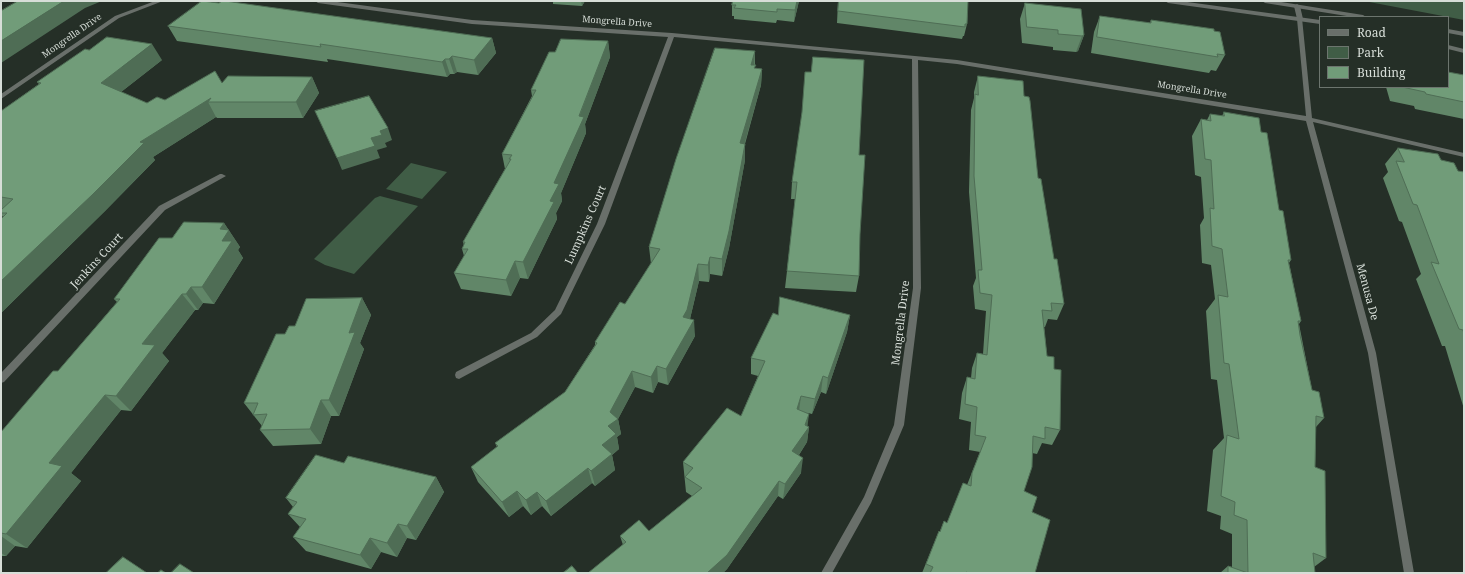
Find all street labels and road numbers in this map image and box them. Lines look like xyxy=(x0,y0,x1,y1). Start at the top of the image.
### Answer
street label: Mongrella Drive xyxy=(40,11,104,61)
street label: Mongrella Drive xyxy=(582,14,652,30)
street label: Mongrella Drive xyxy=(1157,79,1227,101)
street label: Lumpkins Court xyxy=(563,183,609,267)
street label: Jenkins Court xyxy=(68,231,126,291)
street label: Menusa De xyxy=(1353,262,1381,322)
street label: Mongrella Drive xyxy=(889,280,913,366)

